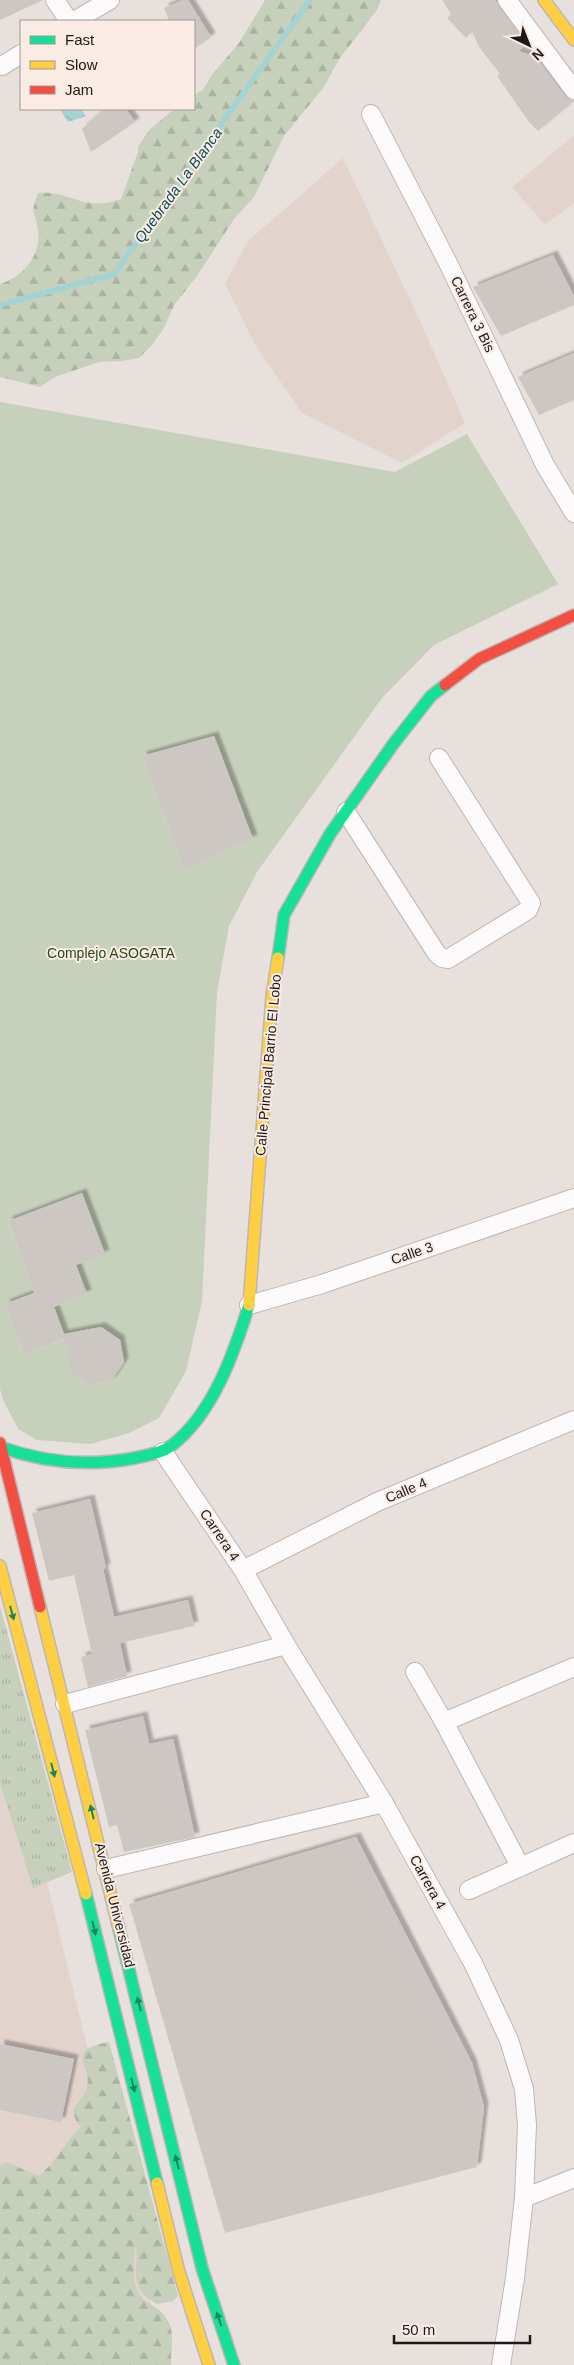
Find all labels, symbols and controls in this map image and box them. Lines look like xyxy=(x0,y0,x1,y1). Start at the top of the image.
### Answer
legend xyxy=(20,20,195,110)
north arrow xyxy=(504,20,554,70)
text: Fast xyxy=(65,31,95,48)
text: N xyxy=(529,45,547,64)
text: Slow xyxy=(65,56,98,73)
text: Jam xyxy=(65,81,93,98)
water label: Quebrada La Blanca xyxy=(131,124,225,246)
street label: Carrera 3 Bis xyxy=(448,273,498,355)
park label: Complejo ASOGATA xyxy=(47,945,176,961)
street label: Calle Principal Barrio El Lobo xyxy=(252,973,284,1156)
street label: Calle 3 xyxy=(389,1238,435,1268)
street label: Calle 4 xyxy=(383,1474,429,1506)
street label: Carrera 4 xyxy=(197,1506,243,1564)
one-way arrow xyxy=(9,1606,17,1621)
one-way arrow xyxy=(49,1763,57,1778)
one-way arrow xyxy=(88,1804,96,1819)
street label: Avenida Universidad xyxy=(92,1841,138,1969)
street label: Carrera 4 xyxy=(407,1852,449,1912)
one-way arrow xyxy=(90,1920,98,1935)
one-way arrow xyxy=(134,1996,142,2011)
one-way arrow xyxy=(129,2078,137,2093)
one-way arrow xyxy=(173,2154,181,2169)
one-way arrow xyxy=(214,2311,222,2326)
scale bar xyxy=(394,2312,530,2344)
text: 50 m xyxy=(402,2321,435,2338)

